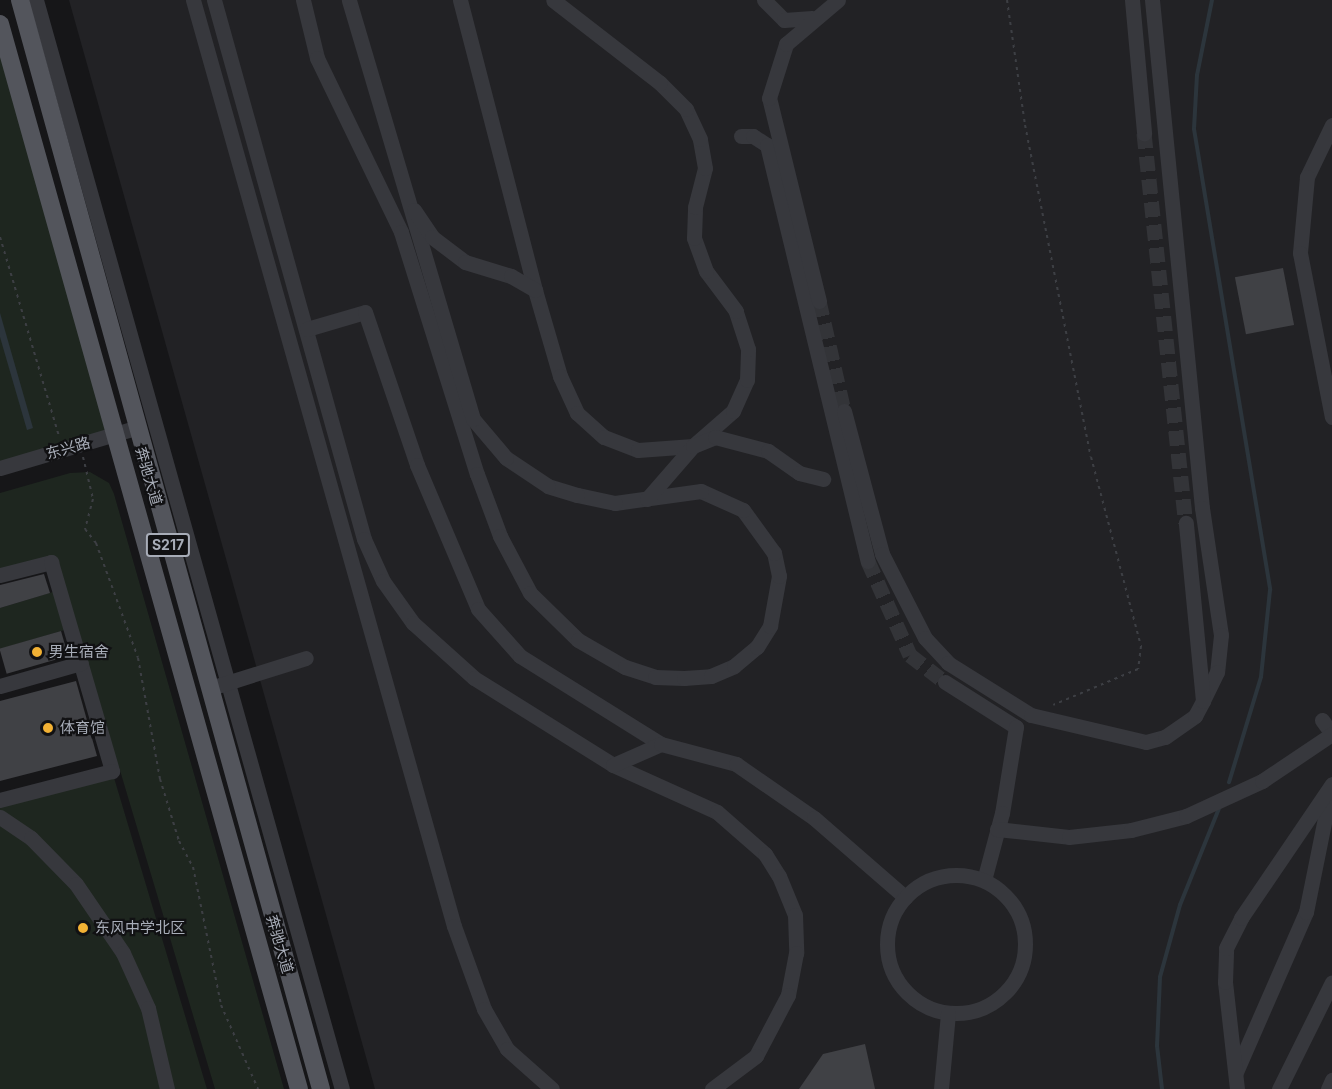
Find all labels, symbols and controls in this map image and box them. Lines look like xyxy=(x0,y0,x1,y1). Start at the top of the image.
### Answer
street label: 东兴路 xyxy=(44,433,92,463)
street label: 奔驰大道 xyxy=(132,445,166,507)
road number: S217 xyxy=(146,534,190,556)
place label: 男生宿舍 xyxy=(49,643,109,661)
marker: 男生宿舍 xyxy=(30,645,44,659)
place label: 体育馆 xyxy=(60,719,105,737)
marker: 体育馆 xyxy=(41,721,55,735)
street label: 奔驰大道 xyxy=(263,913,297,975)
place label: 东风中学北区 xyxy=(95,919,185,937)
marker: 东风中学北区 xyxy=(76,921,90,935)

